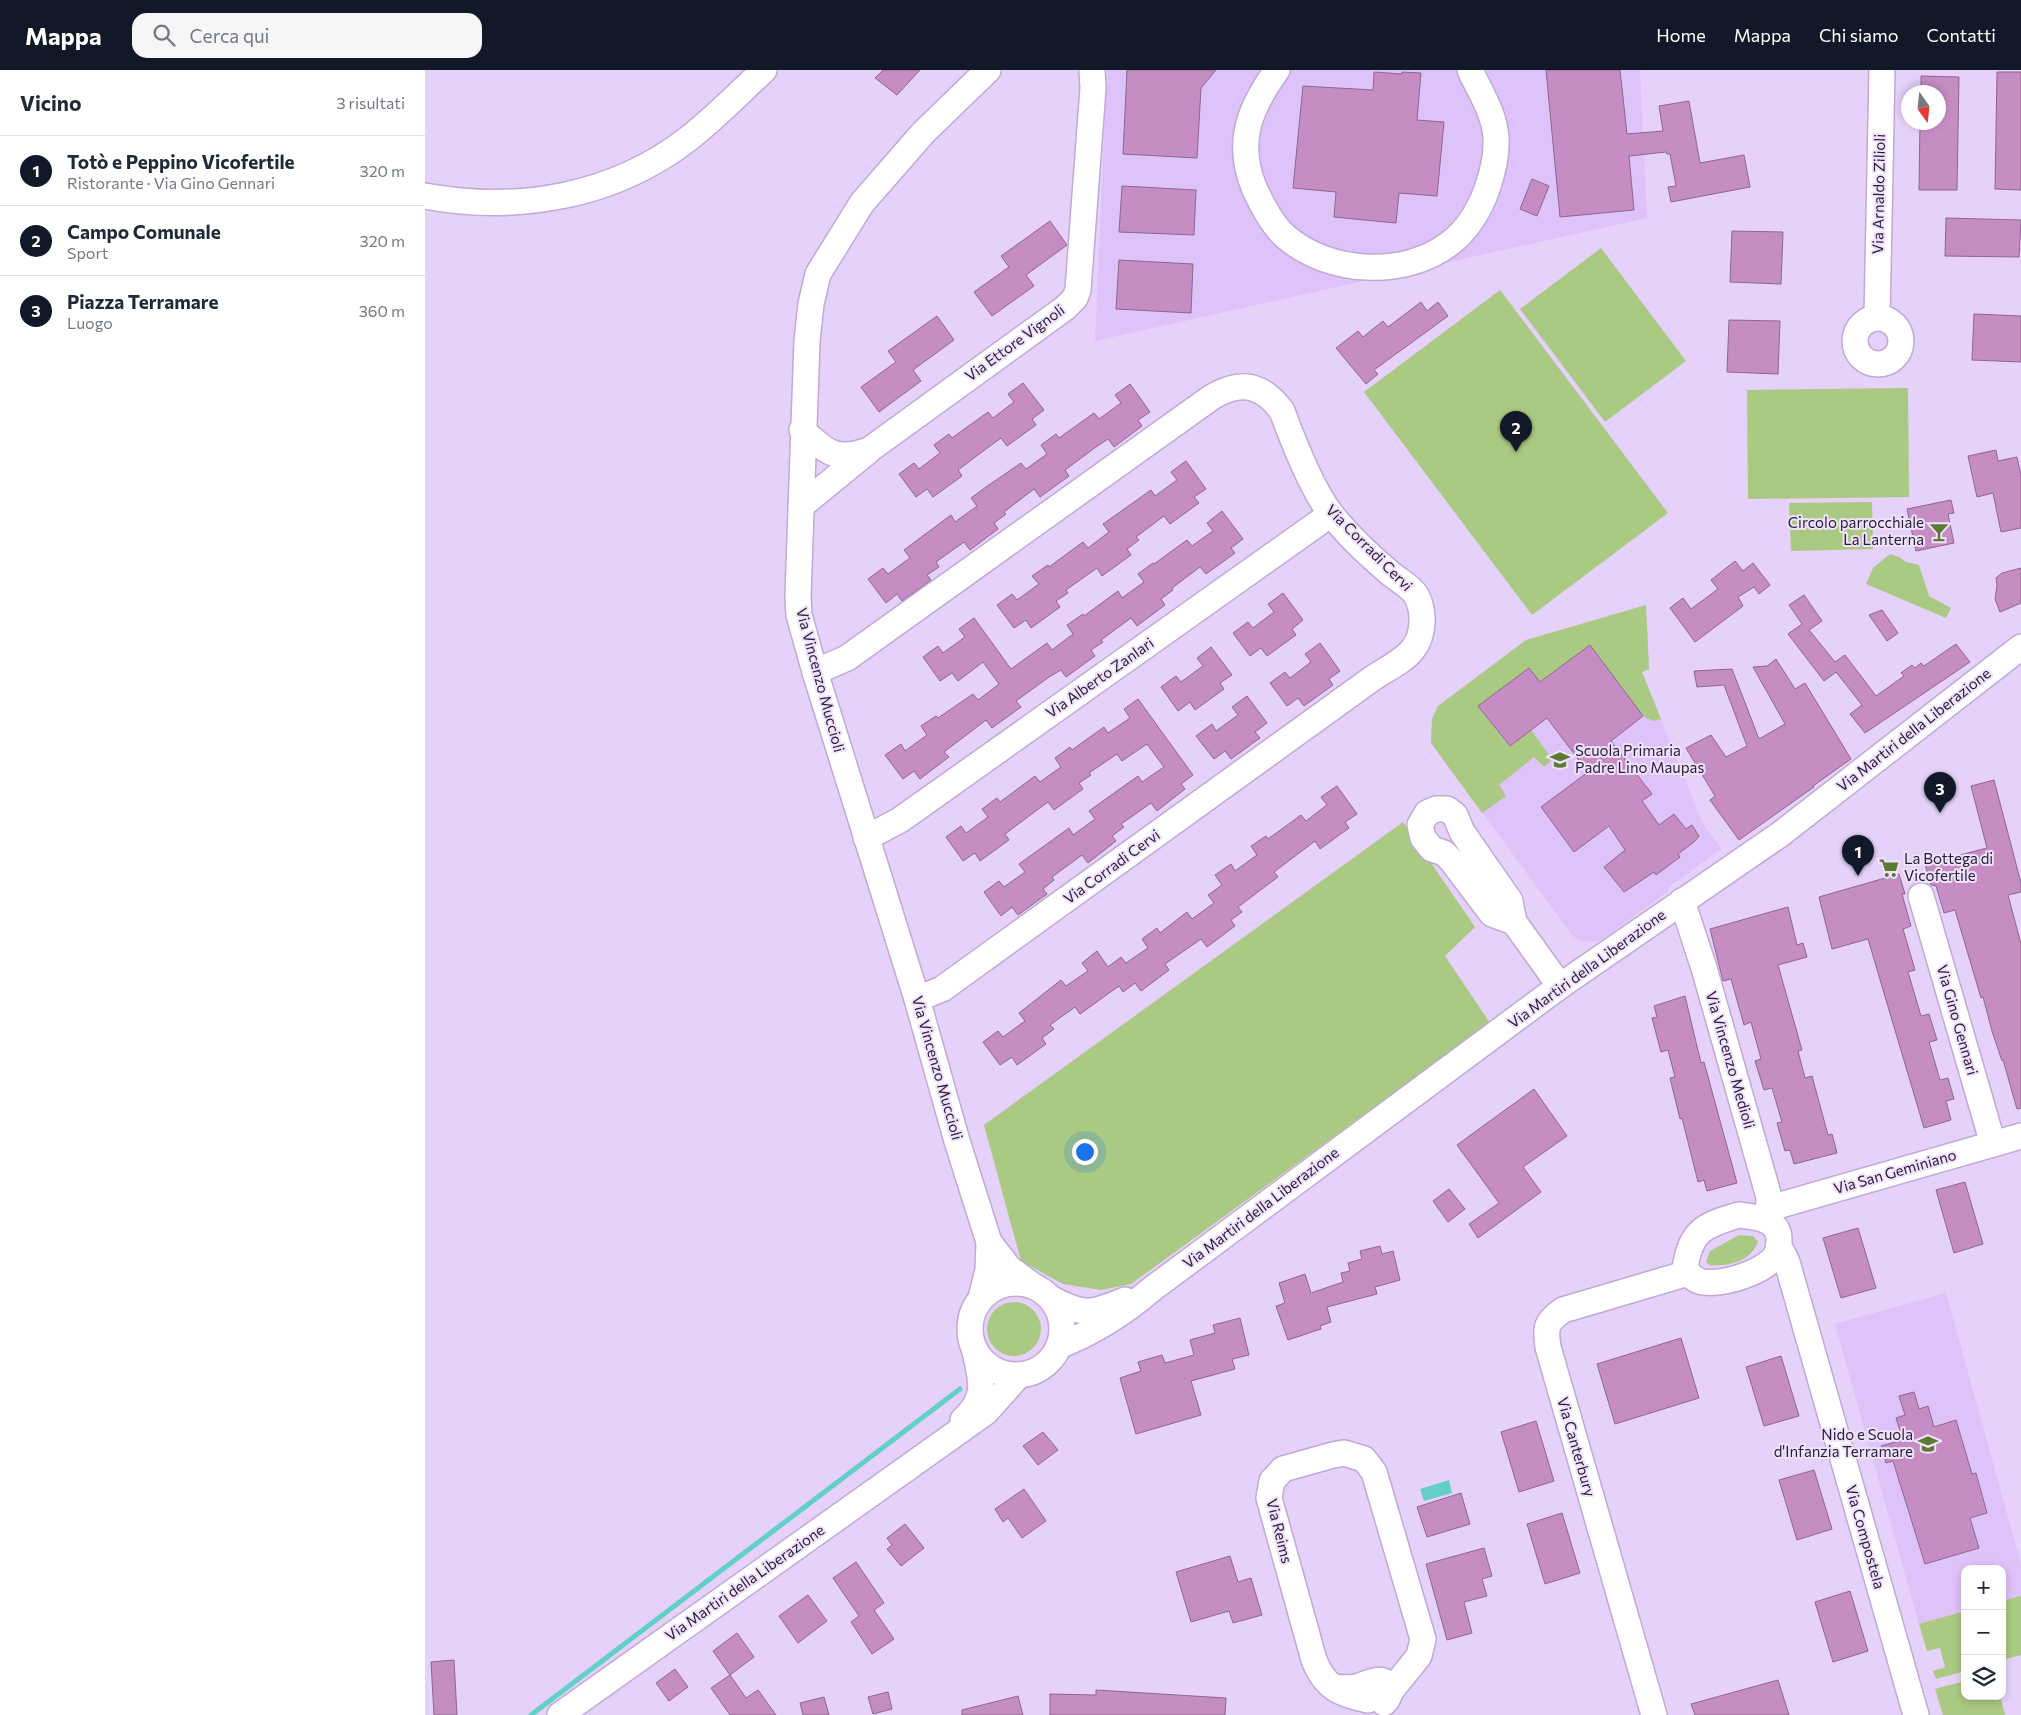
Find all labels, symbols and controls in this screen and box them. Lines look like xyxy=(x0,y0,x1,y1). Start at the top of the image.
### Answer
search box xyxy=(132,13,482,58)
text: Mappa xyxy=(25,21,102,50)
icon: search xyxy=(150,21,178,49)
text: Cerca qui xyxy=(190,24,269,47)
text: Home xyxy=(1656,24,1706,46)
text: Mappa xyxy=(1734,24,1791,46)
text: Chi siamo xyxy=(1819,24,1898,46)
text: Contatti xyxy=(1926,24,1996,46)
north arrow xyxy=(1901,85,1946,130)
text: Vicino xyxy=(20,90,81,115)
text: 3 risultati xyxy=(336,93,405,112)
street label: Via Arnaldo Zilioli xyxy=(1868,134,1888,254)
text: Totò e Peppino Vicofertile xyxy=(67,150,295,173)
text: 1 xyxy=(32,161,40,180)
text: 320 m xyxy=(360,161,405,180)
text: Ristorante · Via Gino Gennari xyxy=(67,173,275,192)
text: Campo Comunale xyxy=(67,220,221,243)
text: 2 xyxy=(31,231,41,250)
text: 320 m xyxy=(360,231,405,250)
text: Sport xyxy=(67,243,108,262)
text: Piazza Terramare xyxy=(67,290,218,313)
street label: Via Ettore Vignoli xyxy=(961,300,1068,384)
text: 3 xyxy=(31,301,41,320)
text: 360 m xyxy=(359,301,405,320)
text: Luogo xyxy=(67,313,113,332)
pin: 2 xyxy=(1500,411,1532,452)
street label: Via Corradi Cervi xyxy=(1323,500,1417,594)
place label: Circolo parrocchiale La Lanterna xyxy=(1788,513,1924,548)
bar icon: Circolo parrocchiale La Lanterna xyxy=(1928,521,1950,543)
street label: Via Vincenzo Muccioli xyxy=(793,606,849,754)
street label: Via Alberto Zanlari xyxy=(1042,633,1157,721)
street label: Via Martiri della Liberazione xyxy=(1833,664,1994,795)
place label: Scuola Primaria Padre Lino Maupas xyxy=(1575,741,1704,776)
school or university icon: Scuola Primaria Padre Lino Maupas xyxy=(1549,749,1571,771)
pin: 3 xyxy=(1924,772,1956,813)
street label: Via Corradi Cervi xyxy=(1060,825,1163,907)
pin: 1 xyxy=(1842,835,1874,876)
place label: La Bottega di Vicofertile xyxy=(1904,849,1993,884)
supermarket icon: La Bottega di Vicofertile xyxy=(1878,857,1900,879)
street label: Via Martiri della Liberazione xyxy=(1504,905,1669,1031)
street label: Via Gino Gennari xyxy=(1934,962,1982,1077)
street label: Via Vincenzo Medioli xyxy=(1703,989,1759,1131)
street label: Via Vincenzo Muccioli xyxy=(909,994,967,1142)
your location xyxy=(1072,1139,1098,1165)
street label: Via Martiri della Liberazione xyxy=(1179,1143,1342,1272)
street label: Via San Geminiano xyxy=(1831,1145,1958,1197)
street label: Via Canterbury xyxy=(1554,1395,1600,1499)
place label: Nido e Scuola d'Infanzia Terramare xyxy=(1774,1425,1913,1460)
school or university icon: Nido e Scuola d'Infanzia Terramare xyxy=(1917,1433,1939,1455)
street label: Via Compostela xyxy=(1843,1483,1889,1591)
street label: Via Reims xyxy=(1263,1497,1297,1565)
street label: Via Martiri della Liberazione xyxy=(661,1520,828,1644)
map controls xyxy=(1961,1565,2006,1700)
button: + xyxy=(1961,1565,2006,1610)
button: − xyxy=(1961,1610,2006,1655)
button: layers xyxy=(1961,1655,2006,1700)

